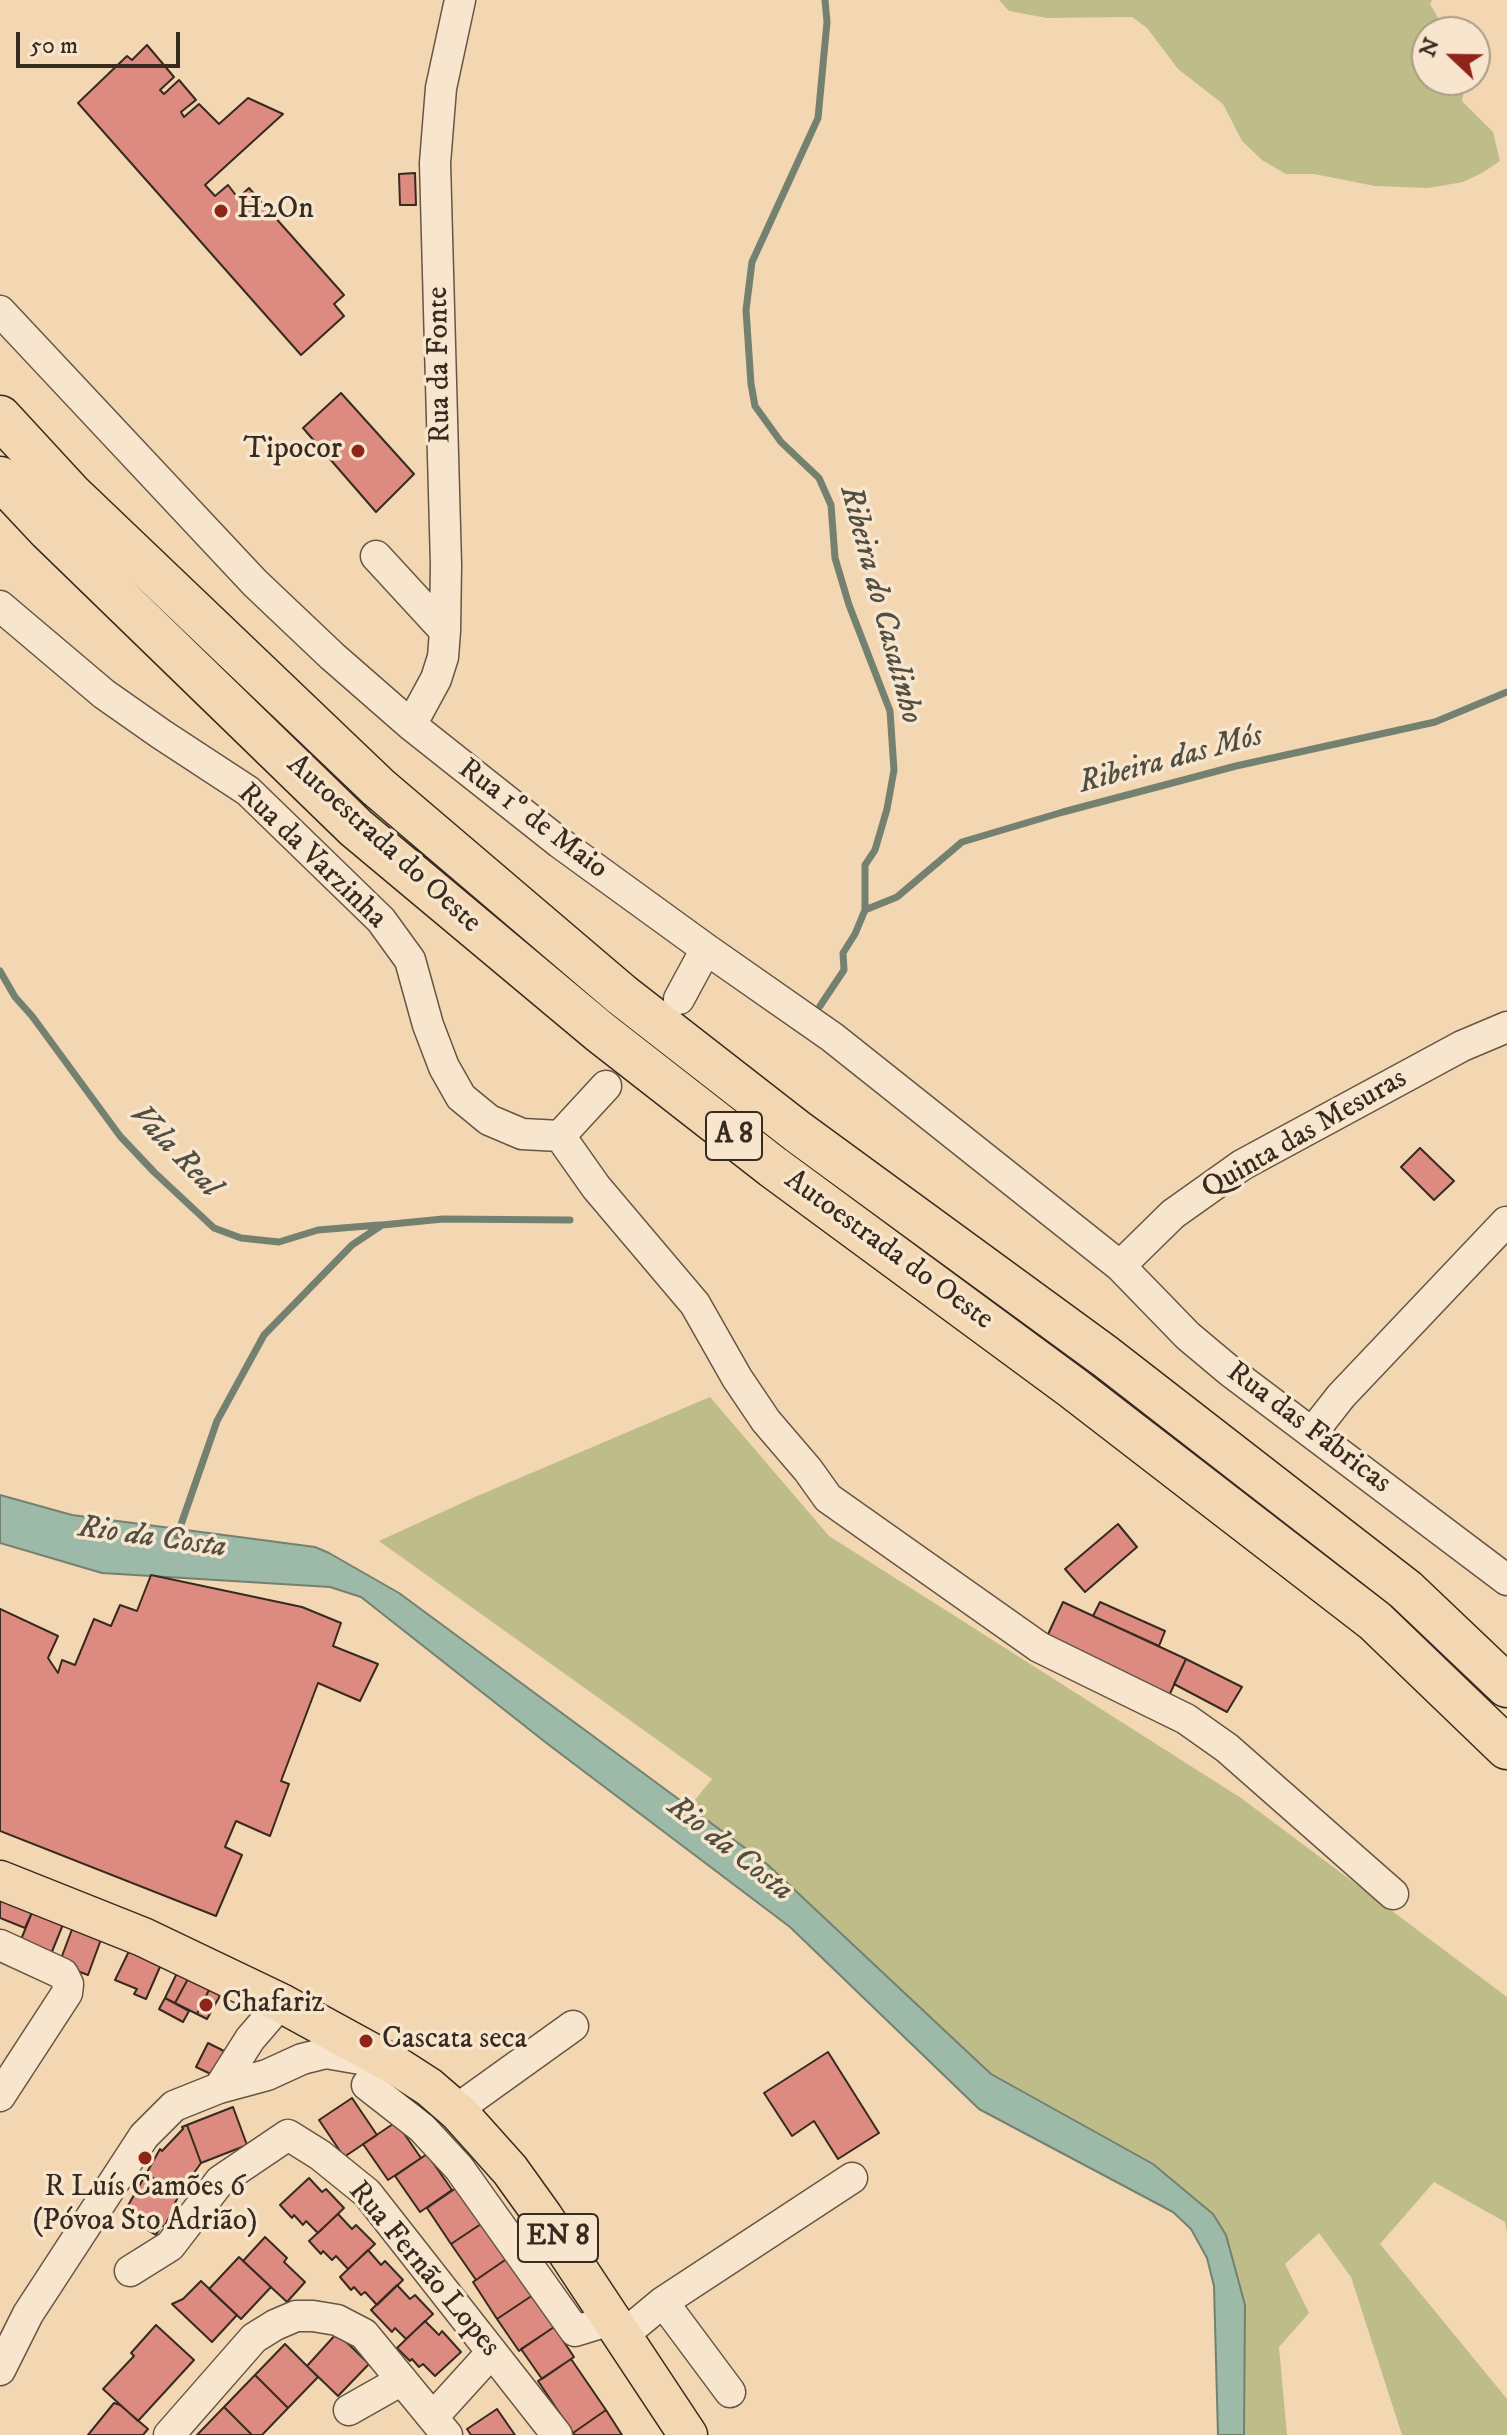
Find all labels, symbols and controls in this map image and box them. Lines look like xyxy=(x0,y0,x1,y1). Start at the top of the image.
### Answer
scale bar xyxy=(20,16,184,66)
north arrow xyxy=(1411,16,1491,96)
text: 50 m xyxy=(30,31,78,61)
text: N xyxy=(1414,34,1446,61)
place label: H2On xyxy=(237,193,314,229)
marker: H2On xyxy=(212,202,230,220)
street label: Rua da Fonte xyxy=(422,286,460,444)
place label: Tipocor xyxy=(243,433,342,469)
marker: Tipocor xyxy=(349,442,367,460)
water label: Ribeira do Casalinho xyxy=(829,482,929,728)
water label: Ribeira das Mós xyxy=(1075,718,1267,804)
street label: Autoestrada do Oeste xyxy=(278,748,488,942)
street label: Rua 1º de Maio xyxy=(450,752,614,888)
street label: Rua da Varzinha xyxy=(229,777,393,937)
street label: Quinta das Mesuras xyxy=(1196,1062,1414,1208)
water label: Vala Real xyxy=(120,1097,228,1207)
road number: A 8 xyxy=(706,1112,762,1160)
street label: Autoestrada do Oeste xyxy=(776,1163,1000,1339)
street label: Rua das Fábricas xyxy=(1219,1355,1397,1503)
water label: Rio da Costa xyxy=(75,1510,229,1568)
water label: Rio da Costa xyxy=(658,1789,800,1911)
place label: Chafariz xyxy=(222,1987,325,2023)
marker: Chafariz xyxy=(197,1996,215,2014)
place label: Cascata seca xyxy=(382,2023,527,2059)
marker: Cascata seca xyxy=(357,2032,375,2050)
marker: R Luís Camões 6 (Póvoa Sto Adrião) xyxy=(136,2149,154,2167)
place label: R Luís Camões 6 (Póvoa Sto Adrião) xyxy=(33,2171,257,2242)
street label: Rua Fernão Lopes xyxy=(339,2175,507,2365)
road number: EN 8 xyxy=(518,2214,598,2262)

